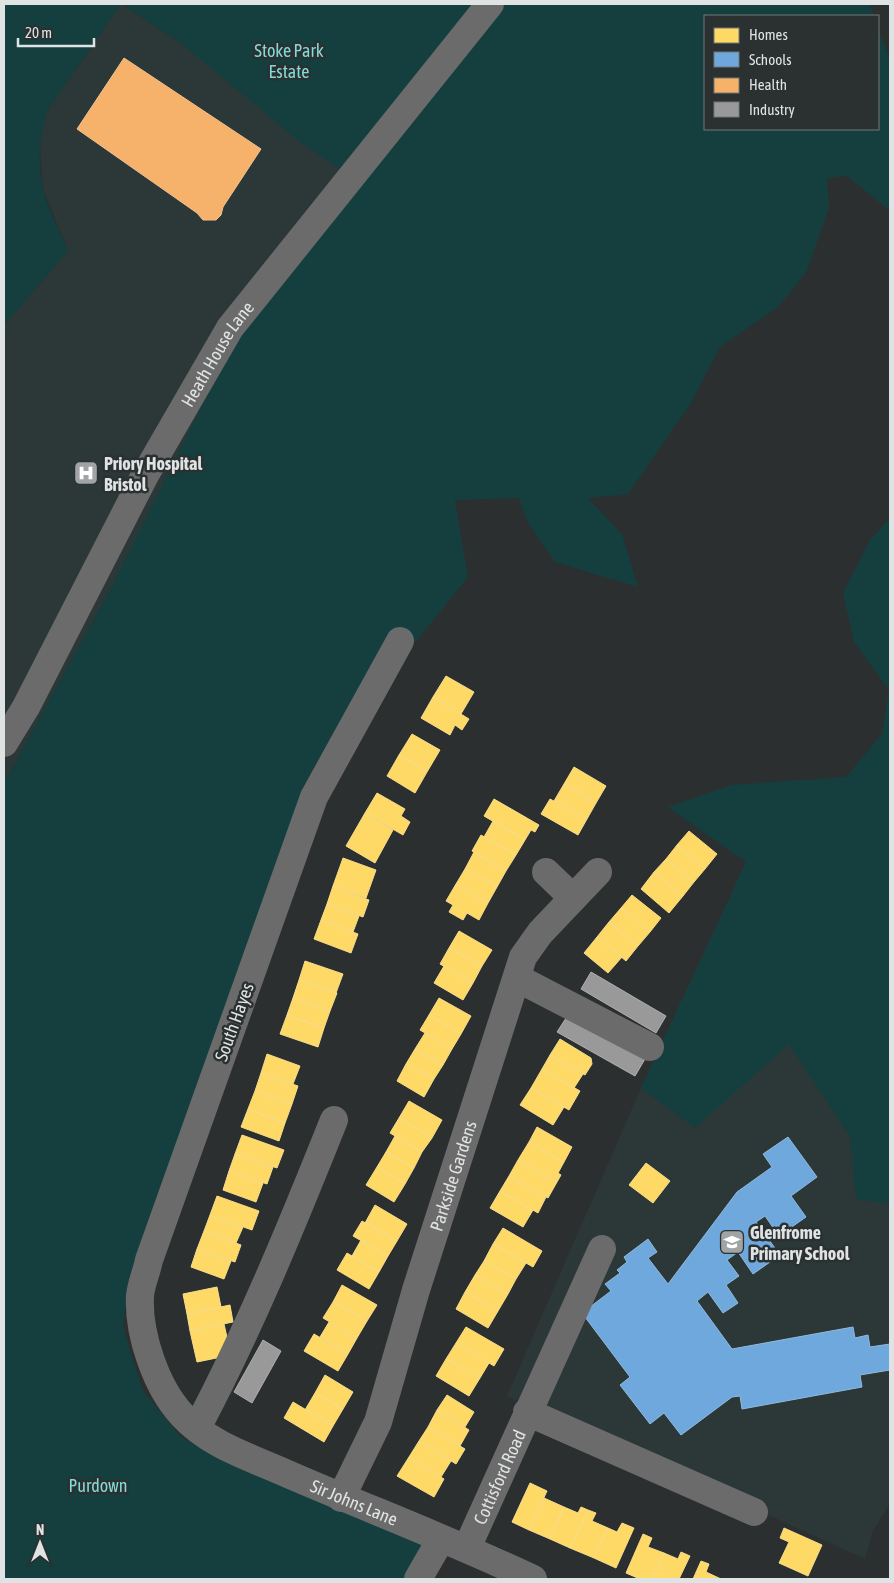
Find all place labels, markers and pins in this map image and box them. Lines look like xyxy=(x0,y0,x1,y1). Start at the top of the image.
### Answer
place label: Priory Hospital Bristol xyxy=(104,453,202,495)
hospital icon: Priory Hospital Bristol xyxy=(73,460,99,486)
place label: Glenfrome Primary School xyxy=(750,1222,850,1264)
school or university icon: Glenfrome Primary School xyxy=(719,1229,745,1255)

